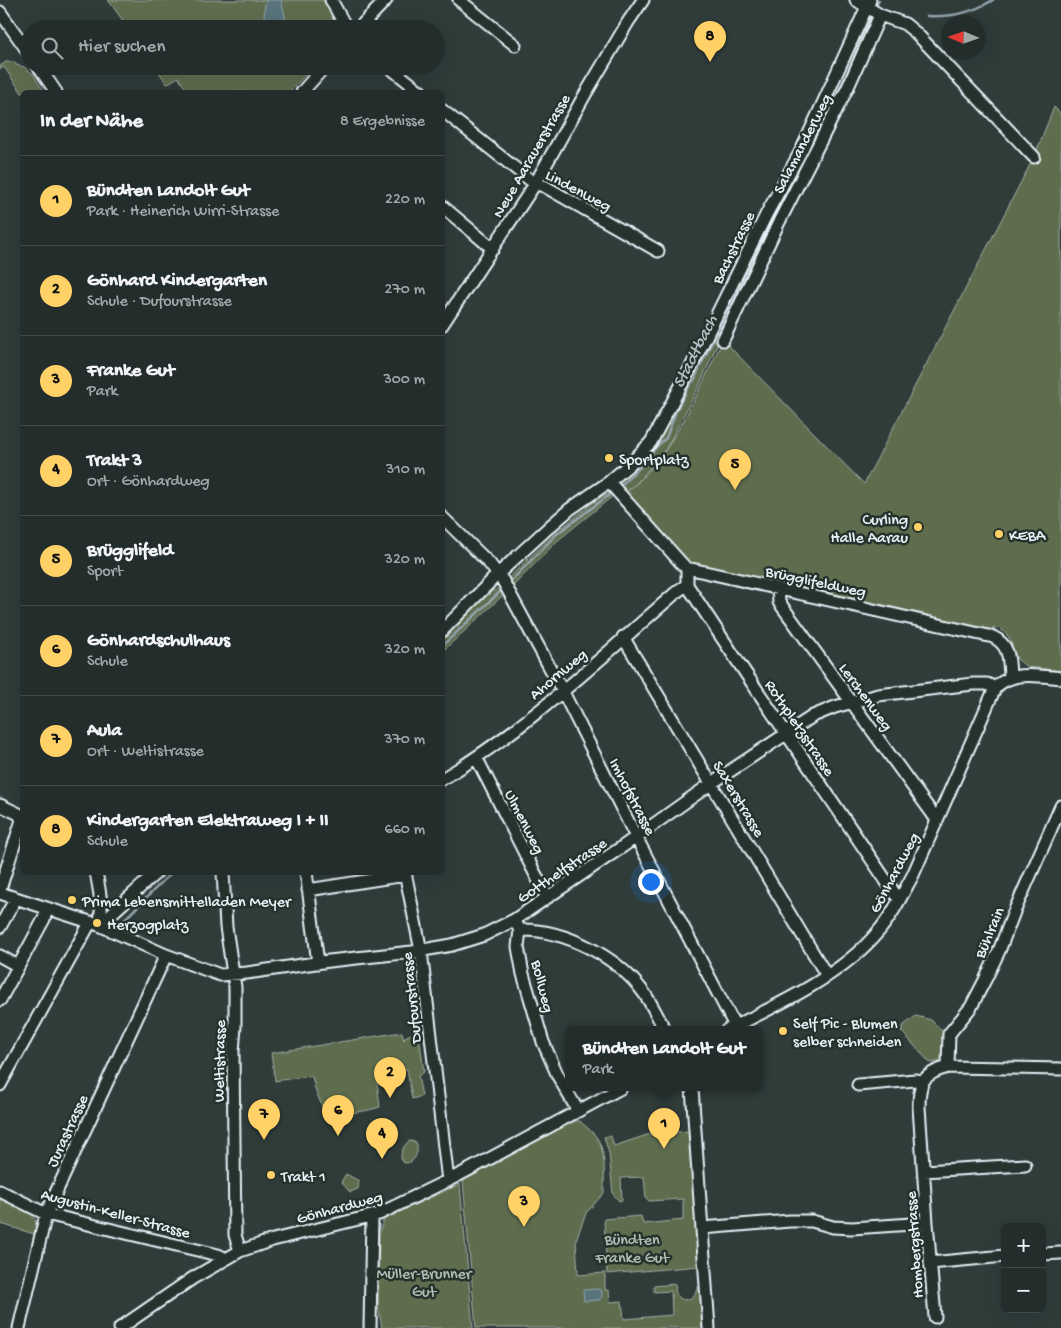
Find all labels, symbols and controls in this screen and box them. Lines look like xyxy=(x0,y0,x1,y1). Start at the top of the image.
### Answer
north arrow xyxy=(941,15,986,60)
search box xyxy=(20,20,445,75)
pin: 8 xyxy=(694,21,726,62)
icon: search xyxy=(38,34,66,62)
text: Hier suchen xyxy=(78,36,165,59)
street label: Neue Aarauerstrasse xyxy=(490,91,577,222)
street label: Salamanderweg xyxy=(771,91,837,198)
text: In der Nähe xyxy=(40,110,143,135)
text: 8 Ergebnisse xyxy=(340,113,425,132)
street label: Lindenweg xyxy=(541,167,614,217)
text: Bündten Landolt Gut xyxy=(87,180,250,203)
text: 1 xyxy=(53,191,59,210)
text: 220 m xyxy=(385,191,425,210)
text: Park · Heinerich Wirri-Strasse xyxy=(87,203,279,222)
street label: Bachstrasse xyxy=(709,209,761,289)
text: Gönhard Kindergarten xyxy=(87,270,267,293)
text: 2 xyxy=(52,281,60,300)
text: 270 m xyxy=(385,281,425,300)
text: Schule · Dufourstrasse xyxy=(87,293,232,312)
water label: Stadtbach xyxy=(669,312,724,392)
text: Franke Gut xyxy=(87,360,174,383)
text: 3 xyxy=(52,371,60,390)
text: 300 m xyxy=(383,371,425,390)
text: Park xyxy=(87,383,118,402)
pin: 5 xyxy=(719,449,751,490)
text: Trakt 3 xyxy=(87,450,142,473)
marker: Sportplatz xyxy=(603,452,615,464)
place label: Sportplatz xyxy=(619,452,690,471)
text: 4 xyxy=(52,461,60,480)
text: 310 m xyxy=(386,461,425,480)
text: Ort · Gönhardweg xyxy=(87,473,210,492)
place label: Curling Halle Aarau xyxy=(831,512,908,549)
marker: Curling Halle Aarau xyxy=(912,521,924,533)
marker: KEBA xyxy=(993,528,1005,540)
place label: KEBA xyxy=(1009,528,1047,547)
text: Brügglifeld xyxy=(87,540,173,563)
text: 5 xyxy=(52,551,60,570)
text: 320 m xyxy=(385,551,425,570)
text: Sport xyxy=(87,563,123,582)
street label: Brügglifeldweg xyxy=(762,563,867,603)
text: Gönhardschulhaus xyxy=(87,630,230,653)
text: 6 xyxy=(52,641,60,660)
text: 320 m xyxy=(385,641,425,660)
street label: Ahornweg xyxy=(527,646,592,705)
text: Schule xyxy=(87,653,128,672)
street label: Lerchenweg xyxy=(833,660,895,736)
street label: Rothpletzstrasse xyxy=(759,677,838,781)
text: Aula xyxy=(87,720,122,743)
text: 7 xyxy=(52,731,60,750)
text: 370 m xyxy=(384,731,425,750)
text: Ort · Weltistrasse xyxy=(87,743,204,762)
street label: Imhofstrasse xyxy=(603,756,659,840)
street label: Saxerstrasse xyxy=(707,758,768,842)
street label: Ulmenweg xyxy=(499,787,547,858)
text: Kindergarten Elektraweg I + II xyxy=(87,810,329,833)
text: 8 xyxy=(52,821,60,840)
text: 660 m xyxy=(385,821,425,840)
street label: Gönhardweg xyxy=(867,830,925,917)
text: Schule xyxy=(87,833,128,852)
street label: Gotthelfstrasse xyxy=(515,835,612,909)
your location xyxy=(638,869,664,895)
marker: Prima Lebensmittelladen Meyer xyxy=(66,894,78,906)
place label: Prima Lebensmittelladen Meyer xyxy=(81,894,292,913)
street label: Bühlrain xyxy=(972,905,1011,963)
marker: Herzogplatz xyxy=(91,917,103,929)
place label: Herzogplatz xyxy=(107,917,189,936)
street label: Dufourstrasse xyxy=(399,950,428,1045)
street label: Bollweg xyxy=(525,958,556,1015)
place label: Self Pic - Blumen selber schneiden xyxy=(793,1016,902,1053)
street label: Weltistrasse xyxy=(211,1019,232,1102)
marker: Self Pic - Blumen selber schneiden xyxy=(777,1025,789,1037)
popup xyxy=(565,1026,763,1091)
text: Bündten Landolt Gut xyxy=(583,1038,745,1061)
pin: 2 xyxy=(374,1057,406,1098)
text: Park xyxy=(583,1061,613,1080)
street label: Jurastrasse xyxy=(44,1092,94,1171)
pin: 6 xyxy=(322,1095,354,1136)
pin: 7 xyxy=(248,1099,280,1140)
pin: 1 xyxy=(648,1108,680,1149)
pin: 4 xyxy=(366,1118,398,1159)
marker: Trakt 1 xyxy=(265,1169,277,1181)
place label: Trakt 1 xyxy=(280,1169,326,1188)
street label: Augustin-Keller-Strasse xyxy=(38,1186,192,1245)
pin: 3 xyxy=(508,1186,540,1227)
street label: Gönhardweg xyxy=(295,1189,385,1230)
street label: Hombergstrasse xyxy=(903,1190,930,1299)
map controls xyxy=(1001,1223,1046,1313)
button: + xyxy=(1001,1223,1046,1268)
park label: Bündten Franke Gut xyxy=(594,1232,670,1269)
park label: Müller-Brunner Gut xyxy=(376,1266,473,1303)
button: − xyxy=(1001,1268,1046,1313)

